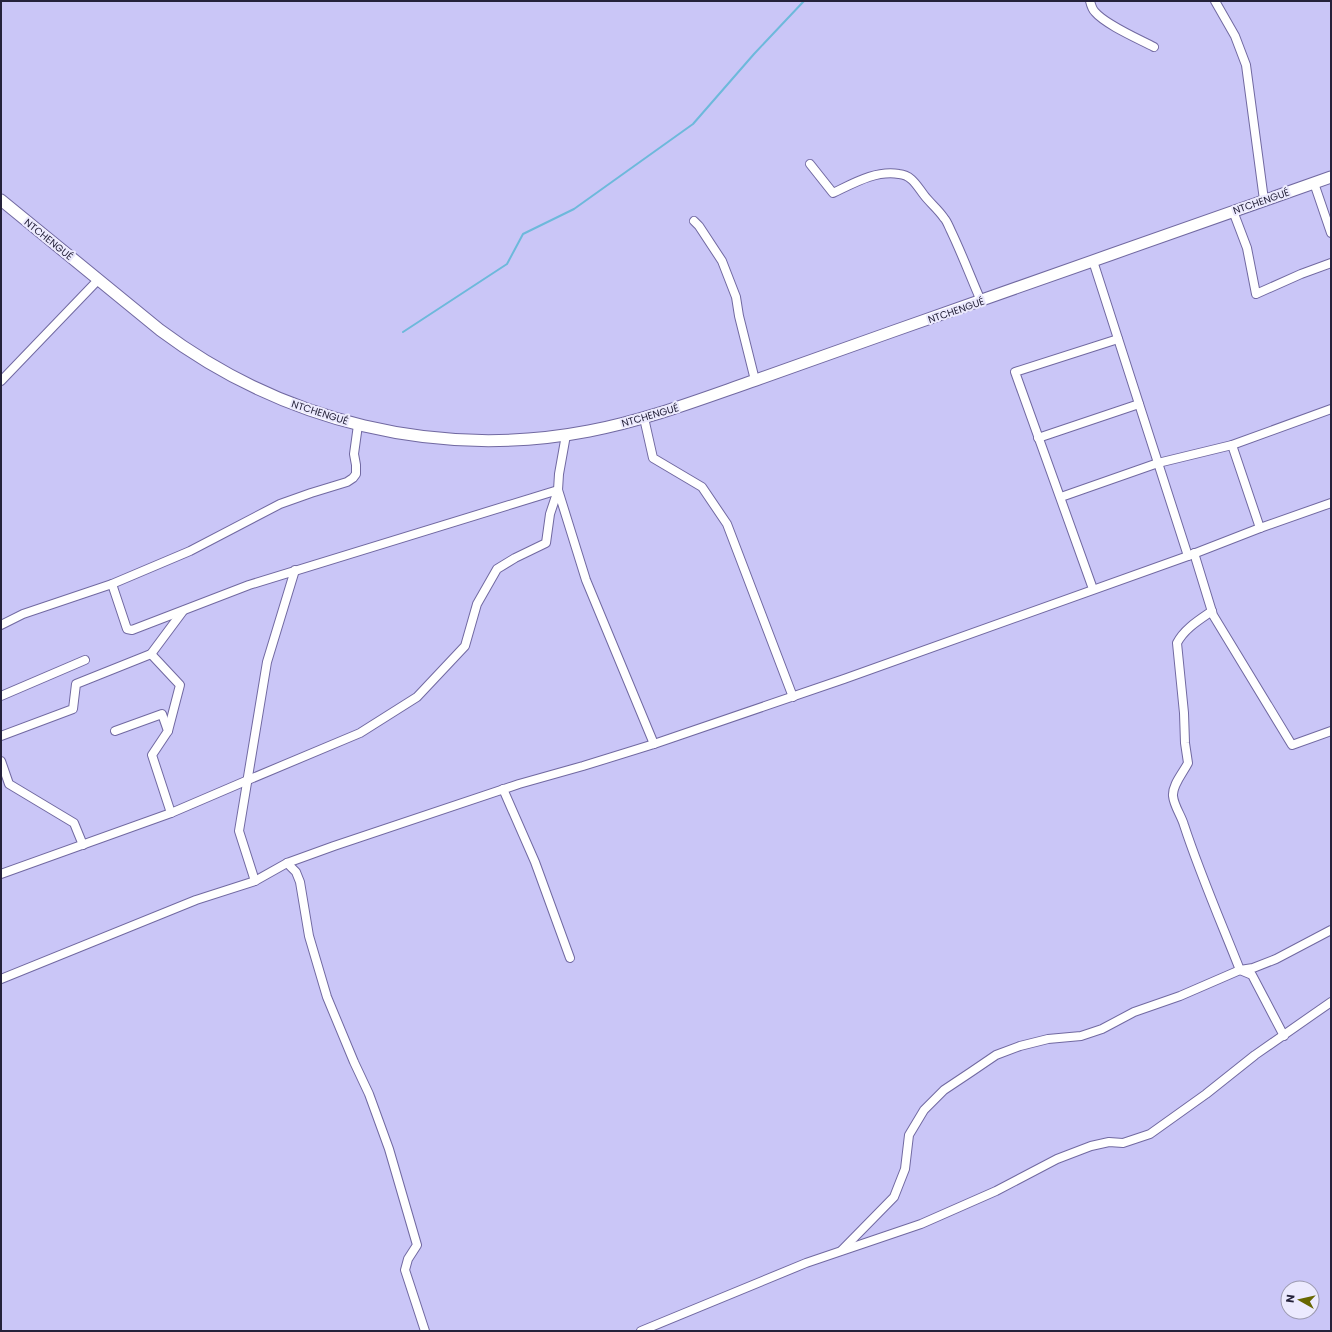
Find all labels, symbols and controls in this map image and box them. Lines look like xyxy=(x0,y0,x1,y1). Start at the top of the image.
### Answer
street label: NTCHENGUÉ xyxy=(1231,185,1291,218)
street label: NTCHENGUÉ xyxy=(21,215,76,264)
street label: NTCHENGUÉ xyxy=(926,294,986,327)
street label: NTCHENGUÉ xyxy=(290,396,350,429)
street label: NTCHENGUÉ xyxy=(620,400,681,431)
north arrow xyxy=(1280,1280,1320,1320)
text: N xyxy=(1282,1293,1299,1304)

